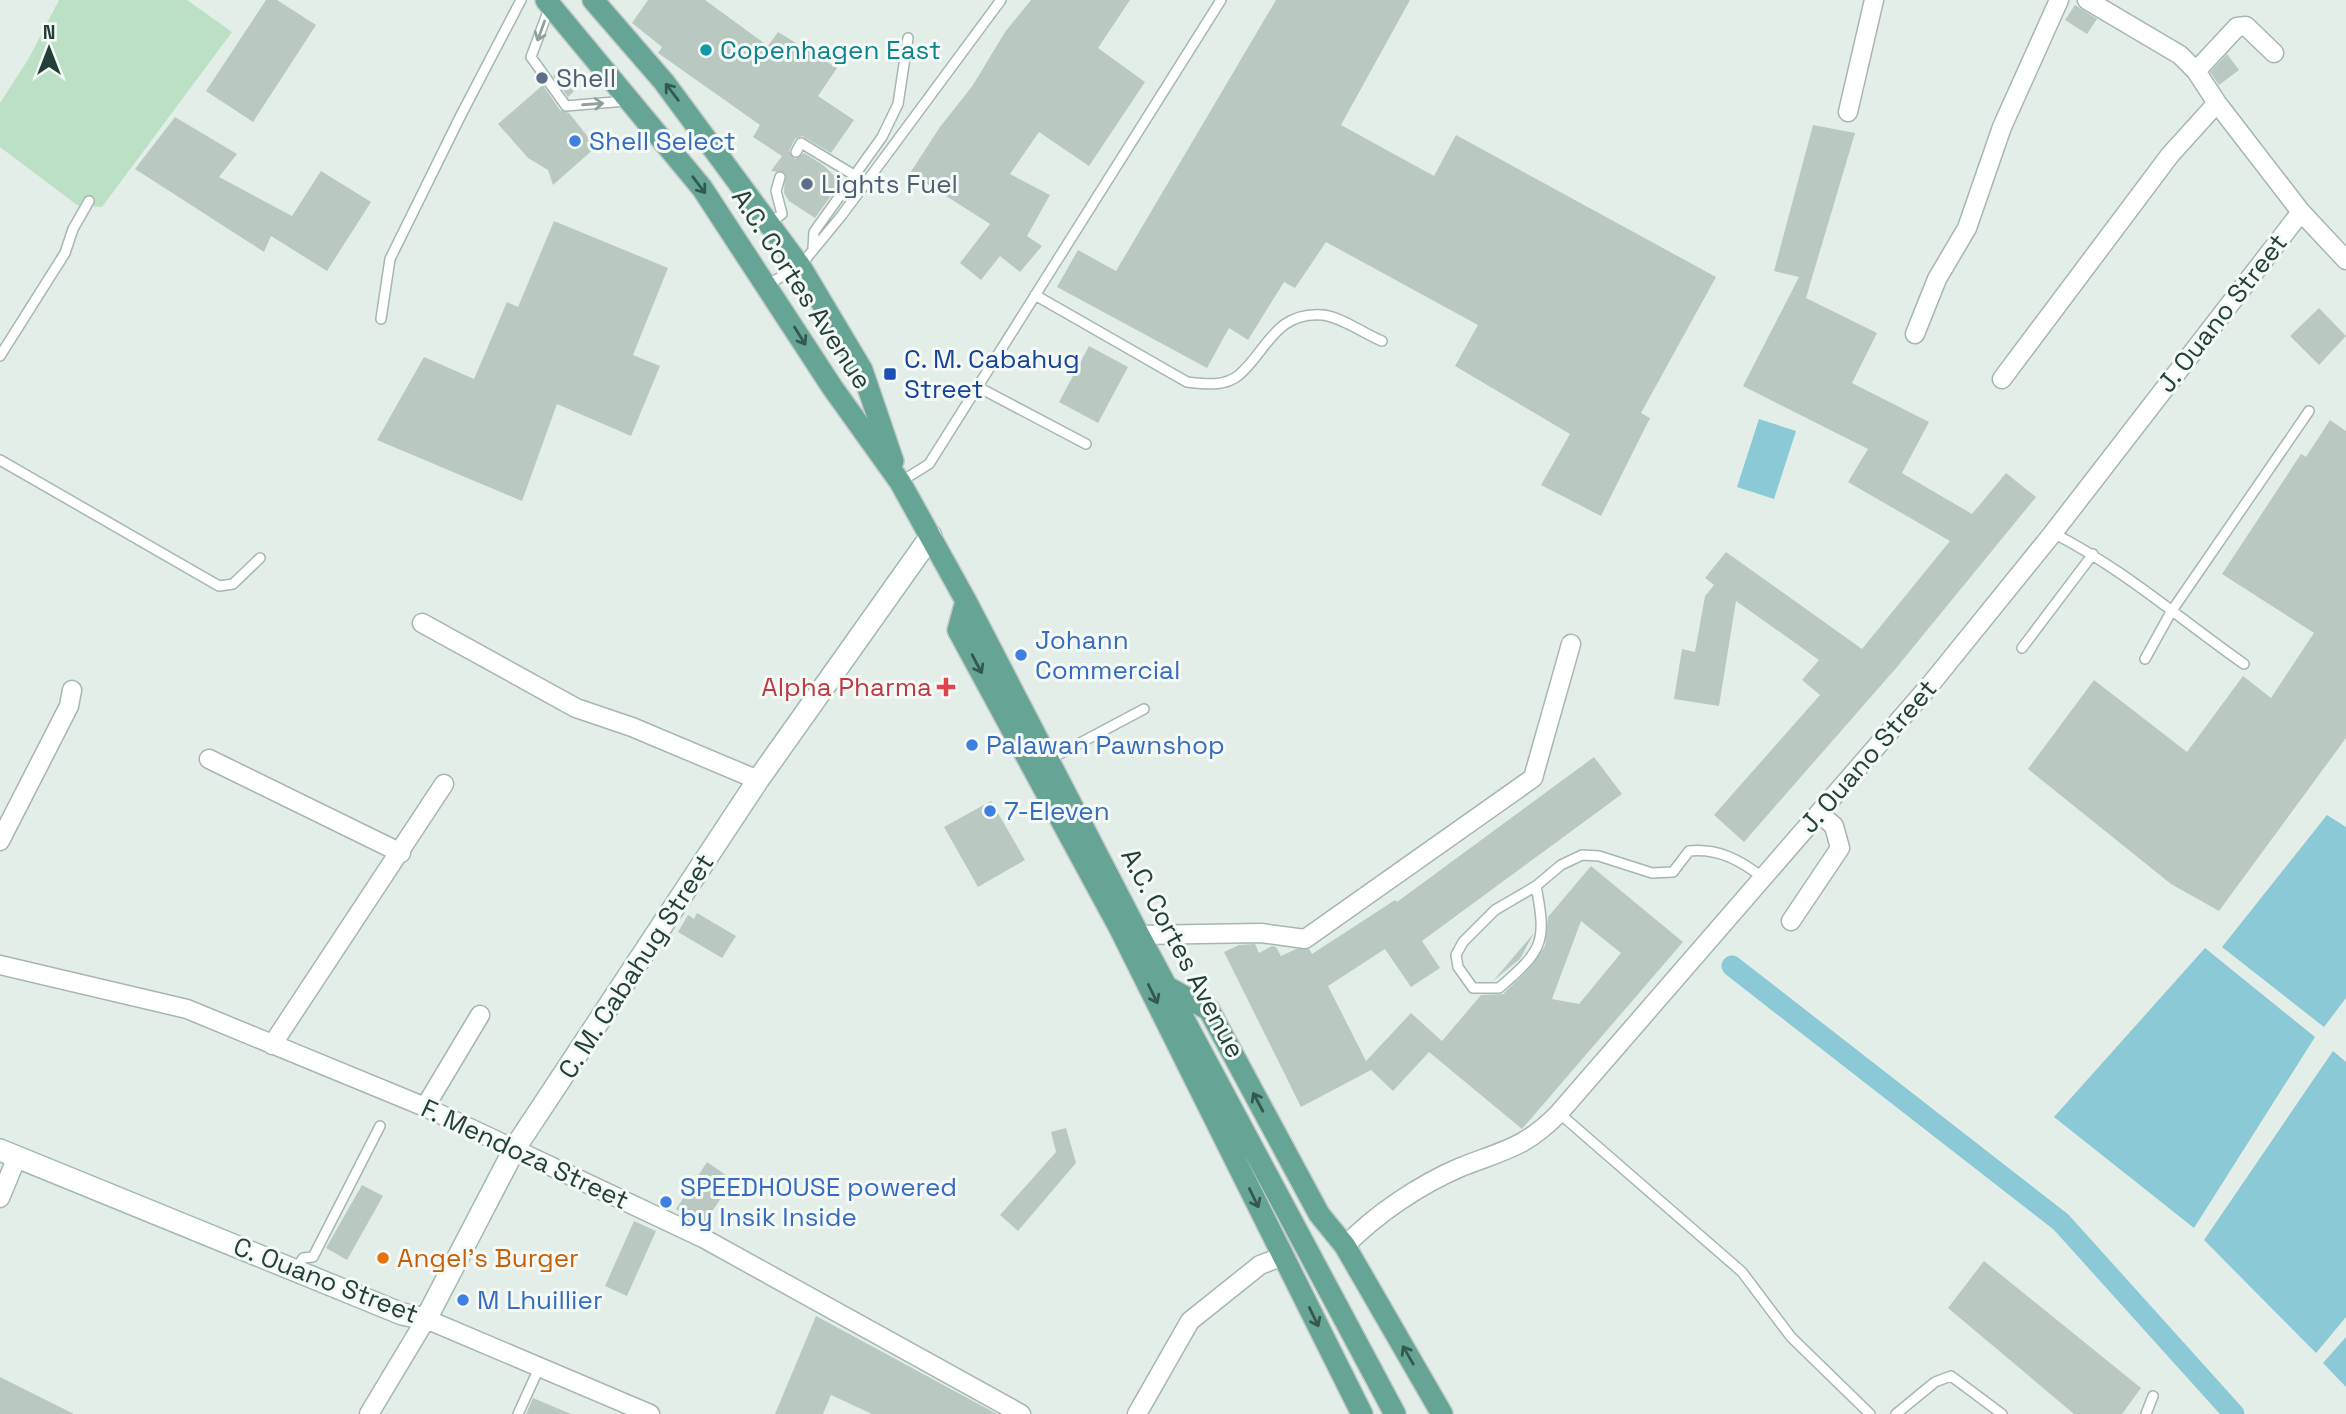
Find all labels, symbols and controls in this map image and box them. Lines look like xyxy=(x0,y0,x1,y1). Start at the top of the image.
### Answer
north arrow xyxy=(14,14,84,84)
one-way arrow xyxy=(533,19,546,41)
text: N xyxy=(43,20,55,45)
place label: Copenhagen East xyxy=(720,33,941,67)
marker: Copenhagen East xyxy=(698,42,714,58)
place label: Shell xyxy=(556,61,616,95)
marker: Shell xyxy=(534,70,550,86)
one-way arrow xyxy=(664,84,679,102)
one-way arrow xyxy=(581,97,604,110)
place label: Shell Select xyxy=(589,124,736,158)
marker: Shell Select xyxy=(567,133,583,149)
place label: Lights Fuel xyxy=(821,167,958,201)
one-way arrow xyxy=(692,175,707,194)
marker: Lights Fuel xyxy=(799,176,815,192)
street label: A.C. Cortes Avenue xyxy=(724,182,880,396)
street label: J. Ouano Street xyxy=(2149,227,2295,399)
one-way arrow xyxy=(792,326,807,345)
place label: C. M. Cabahug Street xyxy=(904,342,1080,406)
marker: C. M. Cabahug Street xyxy=(882,366,898,382)
place label: Johann Commercial xyxy=(1035,623,1180,687)
marker: Johann Commercial xyxy=(1013,647,1029,663)
one-way arrow xyxy=(970,653,984,673)
place label: Alpha Pharma xyxy=(761,670,932,704)
street label: J. Ouano Street xyxy=(1792,672,1944,840)
marker: Alpha Pharma xyxy=(938,679,954,695)
place label: Palawan Pawnshop xyxy=(986,728,1225,762)
marker: Palawan Pawnshop xyxy=(964,737,980,753)
place label: 7-Eleven xyxy=(1004,794,1110,828)
marker: 7-Eleven xyxy=(982,803,998,819)
street label: A.C. Cortes Avenue xyxy=(1113,842,1253,1064)
street label: C. M. Cabahug Street xyxy=(550,847,722,1085)
one-way arrow xyxy=(1146,983,1160,1004)
street label: F. Mendoza Street xyxy=(416,1091,634,1217)
one-way arrow xyxy=(1251,1093,1265,1113)
place label: SPEEDHOUSE powered by Insik Inside xyxy=(680,1170,957,1234)
one-way arrow xyxy=(1248,1187,1261,1208)
marker: SPEEDHOUSE powered by Insik Inside xyxy=(658,1194,674,1210)
street label: C. Ouano Street xyxy=(229,1229,423,1331)
place label: Angel's Burger xyxy=(397,1241,579,1275)
marker: Angel's Burger xyxy=(375,1250,391,1266)
place label: M Lhuillier xyxy=(477,1283,603,1317)
marker: M Lhuillier xyxy=(455,1292,471,1308)
one-way arrow xyxy=(1308,1306,1322,1327)
one-way arrow xyxy=(1401,1345,1415,1365)

